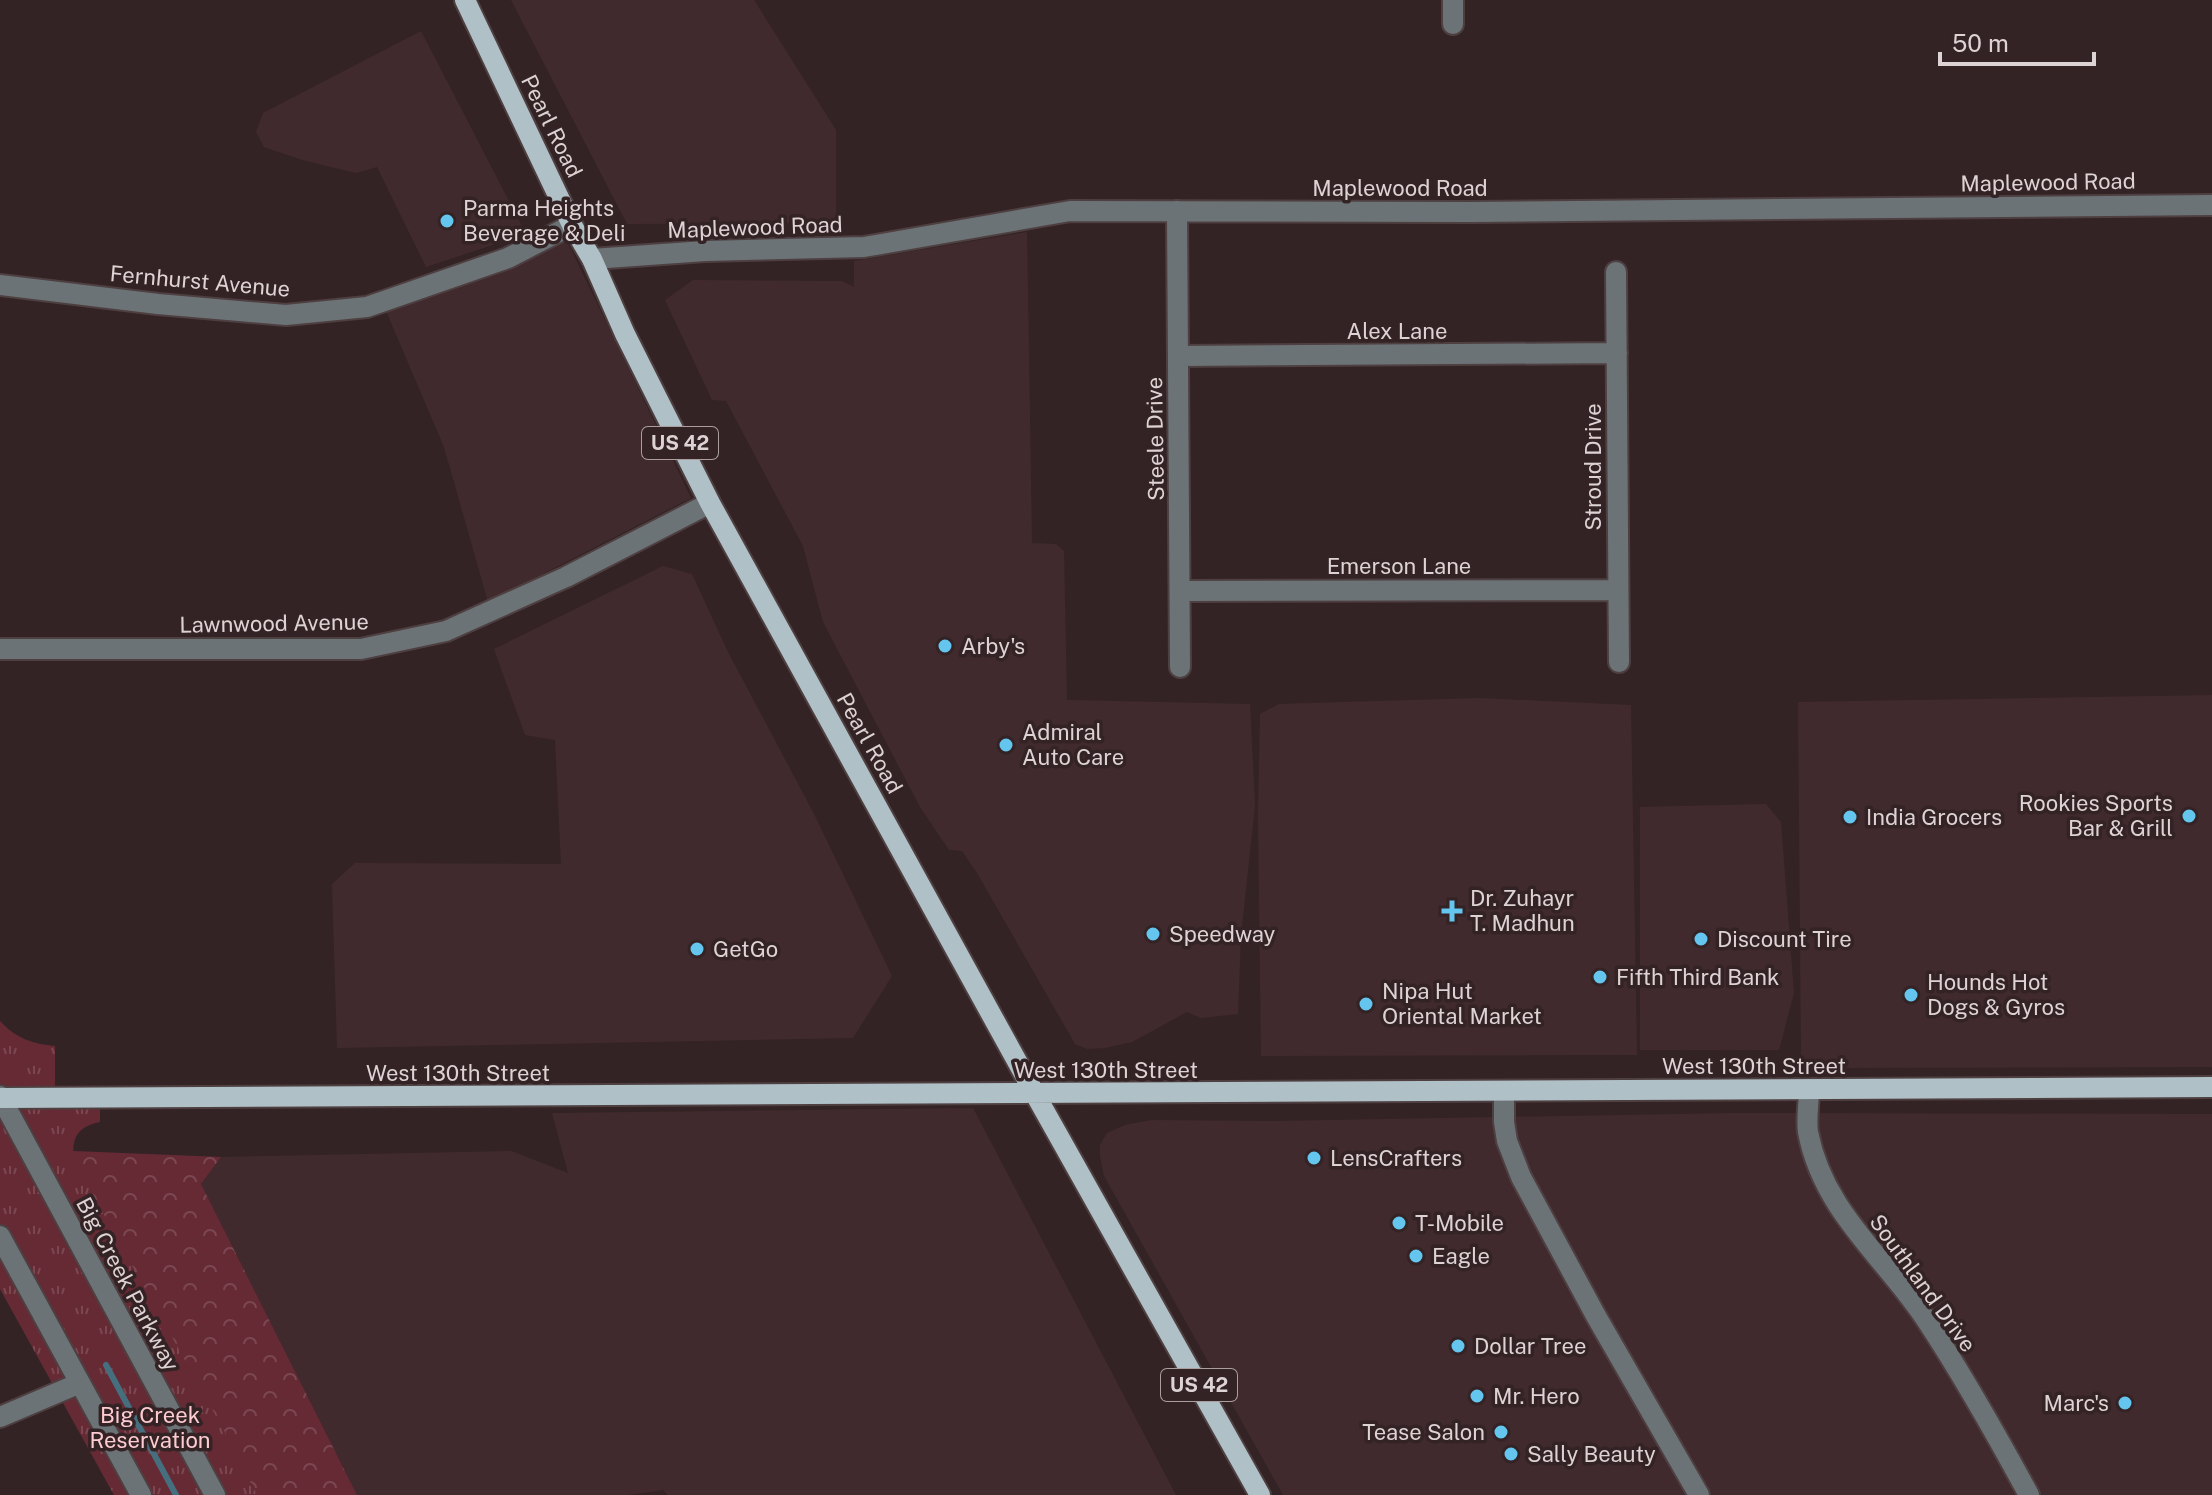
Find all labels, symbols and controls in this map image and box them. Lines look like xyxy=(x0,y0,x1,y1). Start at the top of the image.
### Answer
scale bar xyxy=(1940,16,2094,66)
text: 50 m xyxy=(1952,29,2009,57)
street label: Pearl Road xyxy=(516,70,588,182)
street label: Maplewood Road xyxy=(1960,167,2136,197)
street label: Maplewood Road xyxy=(1312,175,1488,201)
place label: Parma Heights Beverage & Deli xyxy=(463,195,625,246)
street label: Maplewood Road xyxy=(667,211,843,243)
marker: Parma Heights Beverage & Deli xyxy=(438,212,456,230)
street label: Fernhurst Avenue xyxy=(109,260,291,302)
street label: Alex Lane xyxy=(1347,318,1447,344)
street label: Steele Drive xyxy=(1141,377,1169,501)
street label: Stroud Drive xyxy=(1580,403,1606,531)
road number: US 42 xyxy=(642,427,718,459)
street label: Emerson Lane xyxy=(1327,553,1471,579)
street label: Lawnwood Avenue xyxy=(179,608,369,638)
place label: Arby's xyxy=(961,633,1025,659)
marker: Arby's xyxy=(936,637,954,655)
street label: Pearl Road xyxy=(832,688,908,798)
place label: Admiral Auto Care xyxy=(1022,719,1124,770)
marker: Admiral Auto Care xyxy=(997,736,1015,754)
place label: Rookies Sports Bar & Grill xyxy=(2019,790,2173,841)
place label: India Grocers xyxy=(1866,804,2002,830)
marker: Rookies Sports Bar & Grill xyxy=(2180,807,2198,825)
marker: India Grocers xyxy=(1841,808,1859,826)
place label: Dr. Zuhayr T. Madhun xyxy=(1470,885,1575,936)
marker: Dr. Zuhayr T. Madhun xyxy=(1441,900,1463,922)
place label: Speedway xyxy=(1169,921,1276,947)
marker: Speedway xyxy=(1144,925,1162,943)
place label: Discount Tire xyxy=(1717,926,1852,952)
marker: Discount Tire xyxy=(1692,930,1710,948)
place label: GetGo xyxy=(713,936,778,962)
marker: GetGo xyxy=(688,940,706,958)
place label: Fifth Third Bank xyxy=(1616,964,1779,990)
marker: Fifth Third Bank xyxy=(1591,968,1609,986)
place label: Hounds Hot Dogs & Gyros xyxy=(1927,969,2065,1020)
place label: Nipa Hut Oriental Market xyxy=(1382,978,1542,1029)
marker: Hounds Hot Dogs & Gyros xyxy=(1902,986,1920,1004)
marker: Nipa Hut Oriental Market xyxy=(1357,995,1375,1013)
street label: West 130th Street xyxy=(1662,1053,1846,1079)
street label: West 130th Street xyxy=(1014,1057,1198,1083)
street label: West 130th Street xyxy=(366,1060,550,1086)
place label: LensCrafters xyxy=(1330,1145,1462,1171)
marker: LensCrafters xyxy=(1305,1149,1323,1167)
street label: Big Creek Parkway xyxy=(71,1193,185,1376)
street label: Southland Drive xyxy=(1864,1209,1982,1357)
place label: T-Mobile xyxy=(1415,1210,1504,1236)
marker: T-Mobile xyxy=(1390,1214,1408,1232)
place label: Eagle xyxy=(1432,1243,1490,1269)
marker: Eagle xyxy=(1407,1247,1425,1265)
place label: Dollar Tree xyxy=(1474,1333,1586,1359)
marker: Dollar Tree xyxy=(1449,1337,1467,1355)
road number: US 42 xyxy=(1161,1369,1237,1401)
place label: Mr. Hero xyxy=(1493,1383,1580,1409)
marker: Mr. Hero xyxy=(1468,1387,1486,1405)
place label: Marc's xyxy=(2044,1390,2109,1416)
marker: Marc's xyxy=(2116,1394,2134,1412)
park label: Big Creek Reservation xyxy=(89,1402,211,1453)
place label: Tease Salon xyxy=(1362,1419,1485,1445)
marker: Tease Salon xyxy=(1492,1423,1510,1441)
place label: Sally Beauty xyxy=(1527,1441,1656,1467)
marker: Sally Beauty xyxy=(1502,1445,1520,1463)

